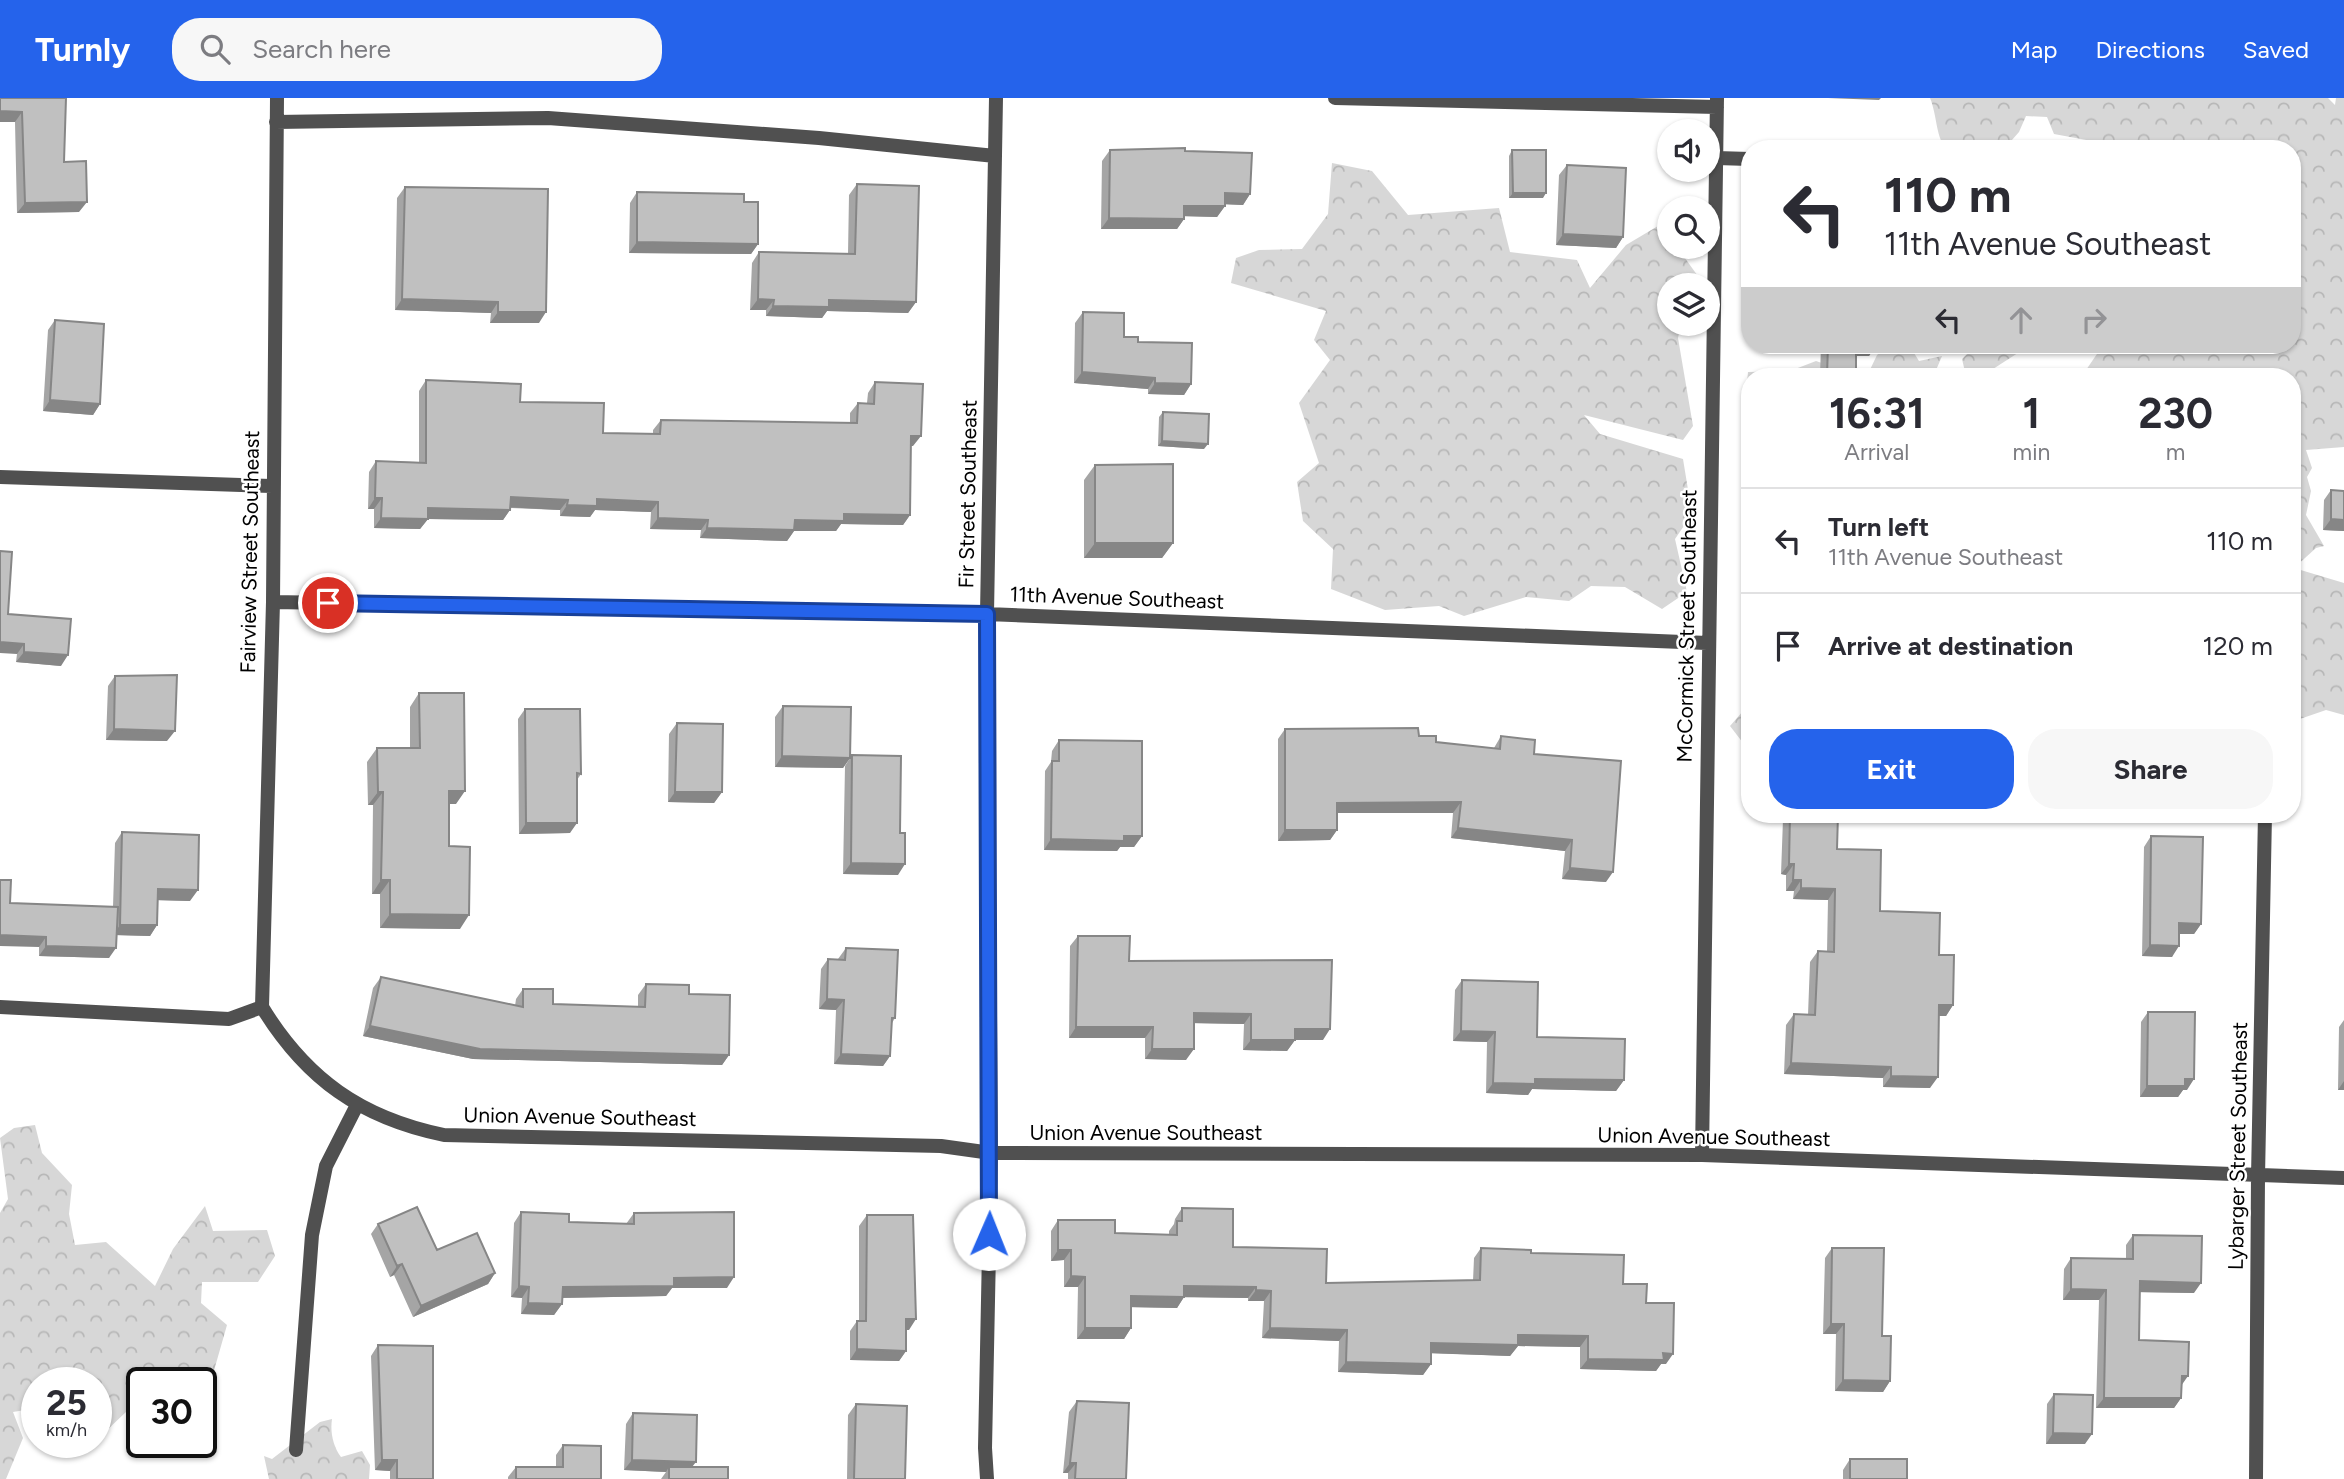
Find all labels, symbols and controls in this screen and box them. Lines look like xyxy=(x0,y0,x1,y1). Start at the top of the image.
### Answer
search box xyxy=(172,18,662,81)
text: Turnly xyxy=(35,30,130,69)
icon: search xyxy=(196,30,234,68)
text: Search here xyxy=(252,33,391,65)
text: Map xyxy=(2011,35,2057,64)
text: Directions xyxy=(2095,35,2205,64)
text: Saved xyxy=(2243,35,2309,64)
map controls xyxy=(1657,119,1720,336)
button: sound xyxy=(1657,119,1720,182)
text: 110 m xyxy=(1884,165,2012,224)
icon: left xyxy=(1769,168,1860,259)
button: search xyxy=(1657,196,1720,259)
text: 11th Avenue Southeast xyxy=(1884,225,2211,263)
button: layers xyxy=(1657,273,1720,336)
icon: left xyxy=(1929,301,1967,339)
icon: ahead xyxy=(2002,301,2040,339)
icon: right xyxy=(2075,301,2113,339)
text: 16:31 xyxy=(1829,388,1925,439)
text: 1 xyxy=(2023,388,2040,439)
text: 230 xyxy=(2138,388,2213,439)
street label: Fir Street Southeast xyxy=(953,399,982,589)
street label: Fairview Street Southeast xyxy=(235,430,264,674)
text: Arrival xyxy=(1844,438,1909,466)
text: min xyxy=(2013,438,2050,466)
text: m xyxy=(2166,438,2185,466)
street label: McCormick Street Southeast xyxy=(1672,489,1701,763)
text: Turn left xyxy=(1828,511,1929,543)
icon: left xyxy=(1769,522,1807,560)
text: 110 m xyxy=(2206,525,2273,557)
text: 11th Avenue Southeast xyxy=(1828,543,2063,571)
pin xyxy=(298,573,358,633)
street label: 11th Avenue Southeast xyxy=(1009,581,1225,614)
icon: arrive xyxy=(309,584,347,622)
icon: arrive xyxy=(1769,627,1807,665)
text: Arrive at destination xyxy=(1828,630,2073,662)
text: 120 m xyxy=(2203,630,2273,662)
button: Exit xyxy=(1769,729,2014,809)
button: Share xyxy=(2028,729,2273,809)
street label: Lybarger Street Southeast xyxy=(2223,1022,2252,1270)
street label: Union Avenue Southeast xyxy=(463,1102,697,1131)
street label: Union Avenue Southeast xyxy=(1029,1120,1263,1145)
street label: Union Avenue Southeast xyxy=(1597,1122,1831,1151)
position arrow xyxy=(952,1197,1026,1271)
speed limit sign: 30 xyxy=(126,1367,217,1458)
text: 25 xyxy=(46,1382,87,1424)
text: km/h xyxy=(46,1419,87,1441)

